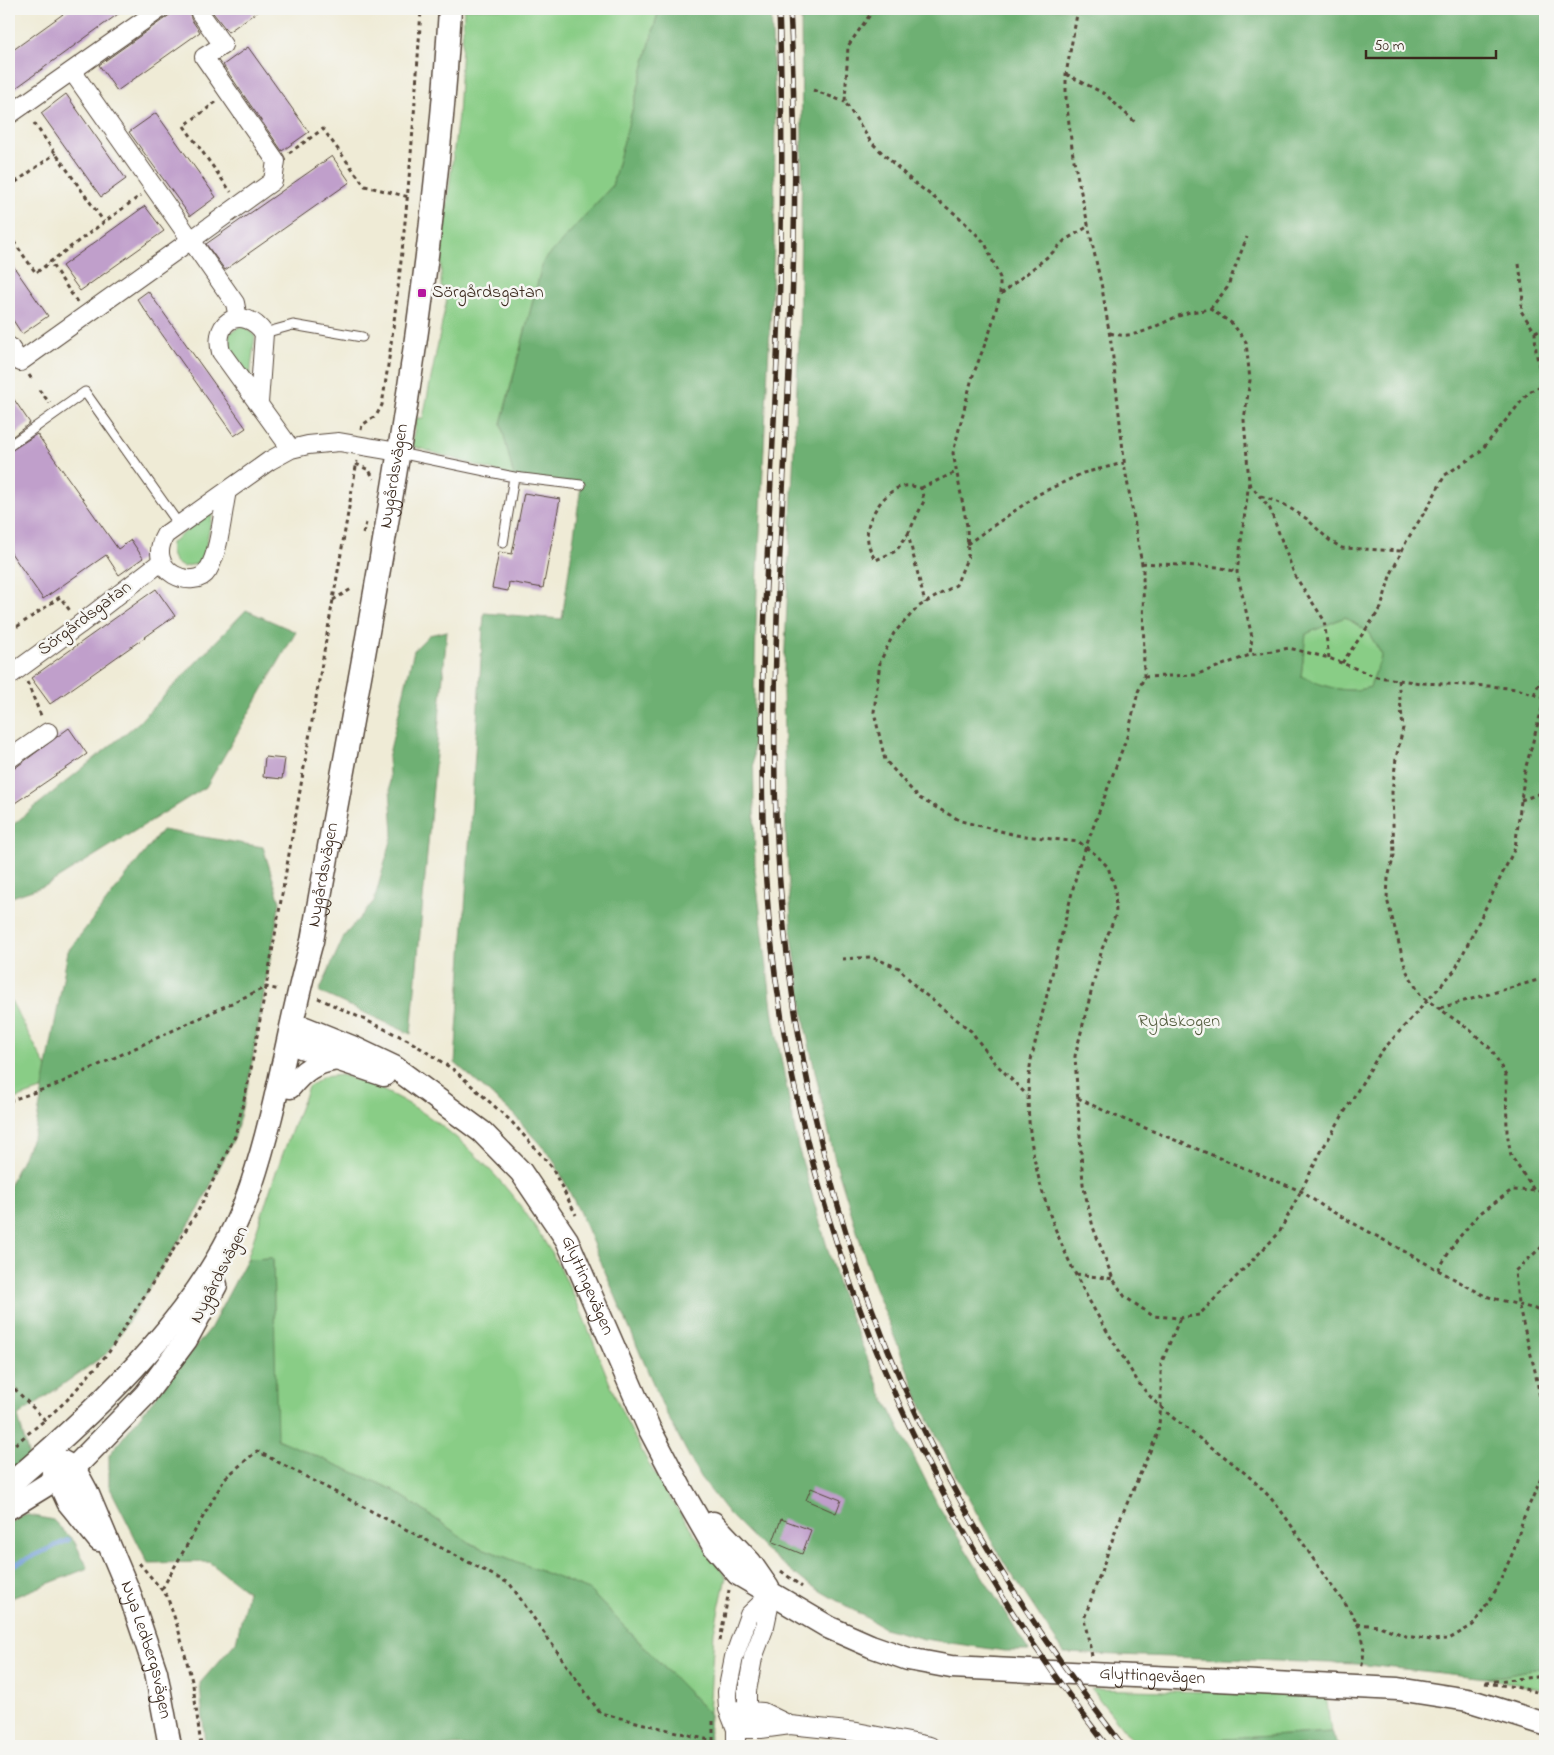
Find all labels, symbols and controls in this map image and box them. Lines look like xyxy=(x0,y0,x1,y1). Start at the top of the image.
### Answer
scale bar xyxy=(1366,28,1496,60)
text: 50 m xyxy=(1374,35,1405,57)
place label: Sörgårdsgatan xyxy=(432,280,544,307)
marker: Sörgårdsgatan xyxy=(416,287,428,299)
street label: Nygårdsvägen xyxy=(373,422,416,531)
street label: Sörgårdsgatan xyxy=(33,575,138,664)
street label: Nygårdsvägen xyxy=(302,820,346,929)
park label: Rydskogen xyxy=(1138,1009,1220,1036)
street label: Nygårdsvägen xyxy=(184,1222,257,1329)
street label: Glyttingevägen xyxy=(554,1232,620,1340)
street label: Nya Ledbergsvägen xyxy=(113,1577,178,1721)
street label: Glyttingevägen xyxy=(1099,1661,1206,1693)

